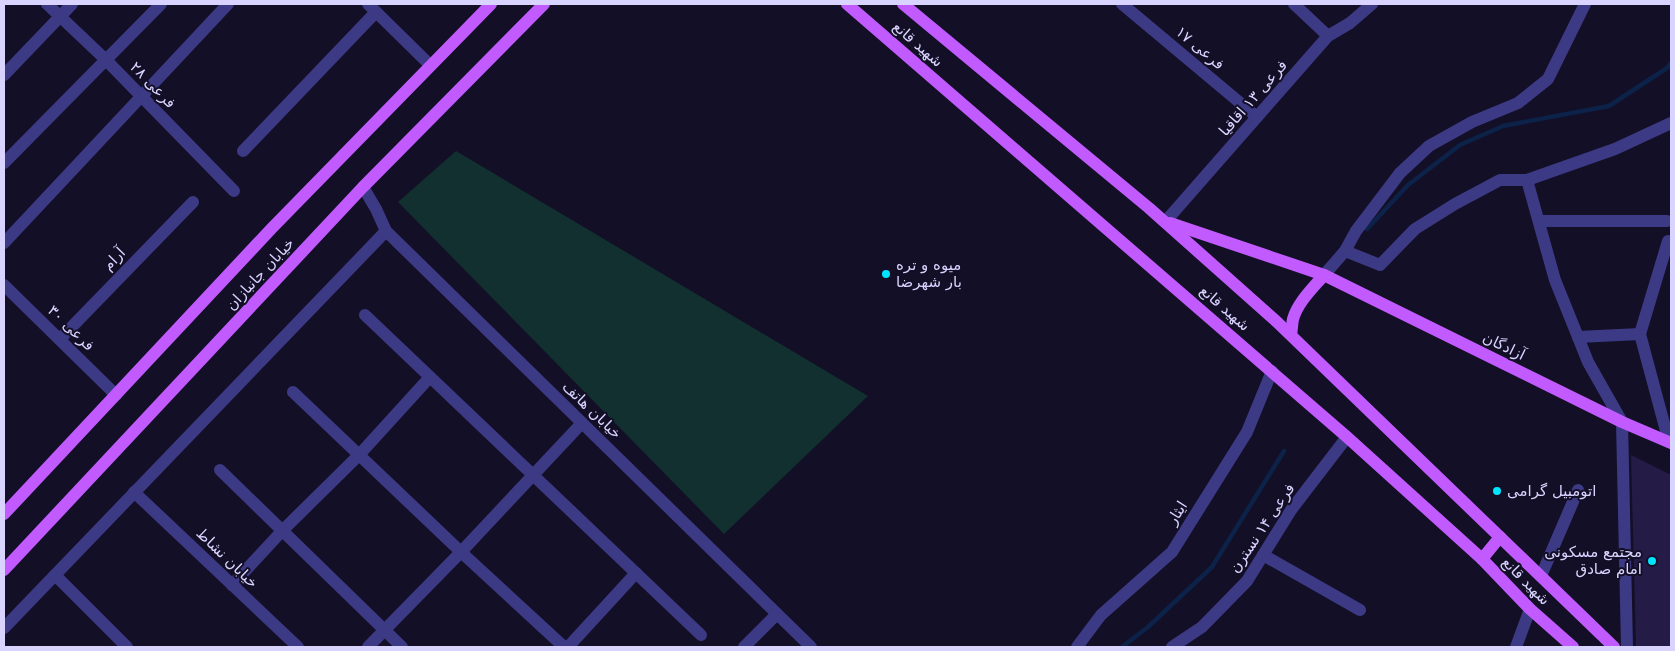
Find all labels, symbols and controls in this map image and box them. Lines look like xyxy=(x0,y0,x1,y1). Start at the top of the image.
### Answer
street label: شهید قانع xyxy=(889,17,947,71)
street label: فرعی ۱۷ xyxy=(1172,23,1228,73)
street label: فرعی ۱۳ اقاقیا xyxy=(1215,56,1291,140)
street label: فرعی ۲۸ xyxy=(126,58,180,112)
street label: خیابان جانبازان xyxy=(222,234,298,314)
street label: آرام xyxy=(99,243,130,274)
place label: میوه و تره بار شهرضا xyxy=(896,256,962,291)
marker: میوه و تره بار شهرضا xyxy=(880,268,892,280)
street label: شهید قانع xyxy=(1196,281,1254,335)
street label: فرعی ۳۰ xyxy=(44,301,98,355)
street label: آزادگان xyxy=(1480,328,1529,364)
street label: خیابان هاتف xyxy=(559,377,625,443)
street label: فرعی ۱۴ نسترن xyxy=(1225,480,1299,576)
place label: اتومبیل گرامی xyxy=(1507,482,1596,500)
marker: اتومبیل گرامی xyxy=(1491,485,1503,497)
street label: ایثار xyxy=(1162,498,1191,529)
street label: خیابان نشاط xyxy=(192,524,262,592)
place label: مجتمع مسکونی امام صادق xyxy=(1544,543,1642,578)
street label: شهید قانع xyxy=(1498,553,1554,609)
marker: مجتمع مسکونی امام صادق xyxy=(1646,555,1658,567)

